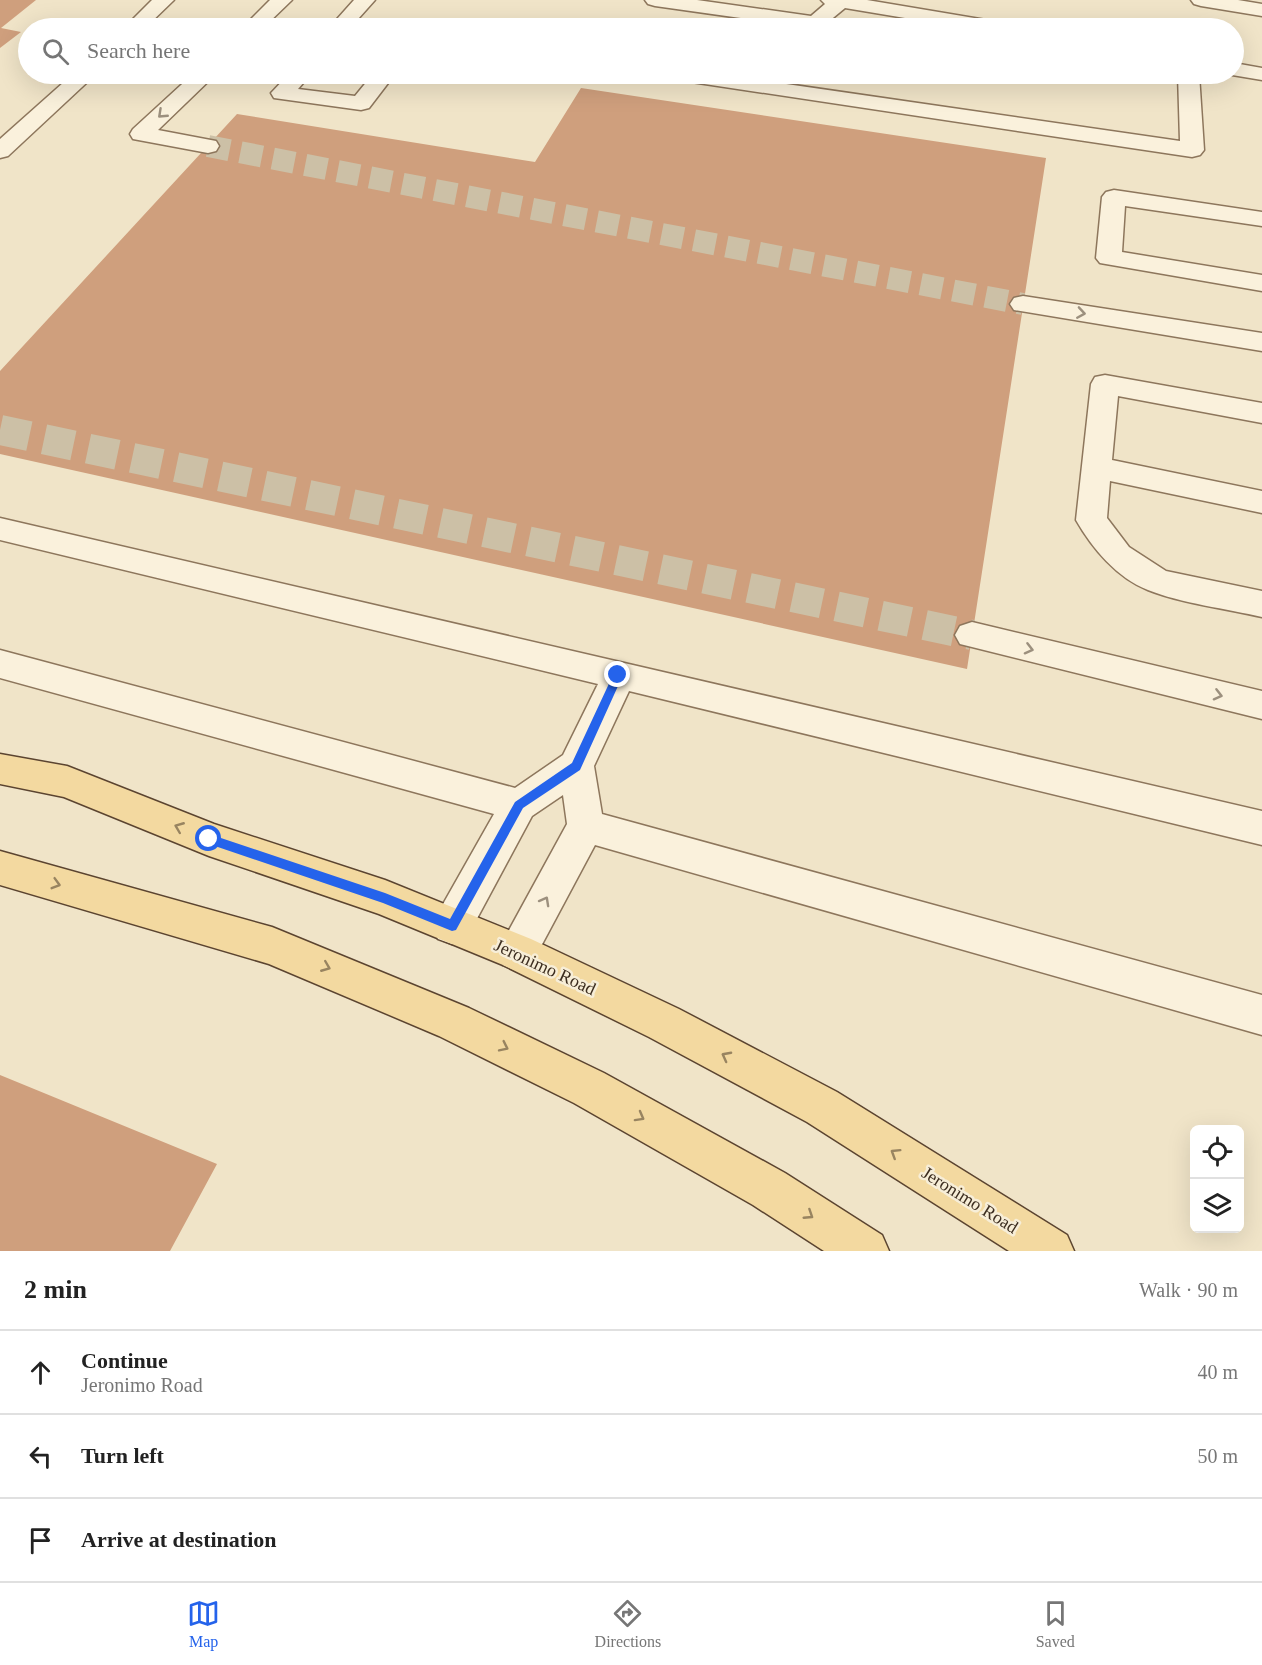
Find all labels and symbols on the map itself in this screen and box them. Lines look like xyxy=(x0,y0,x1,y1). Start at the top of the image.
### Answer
one-way arrow xyxy=(159,107,169,118)
one-way arrow xyxy=(1075,306,1085,319)
one-way arrow xyxy=(1023,641,1033,654)
route end xyxy=(604,661,630,687)
one-way arrow xyxy=(1213,687,1223,700)
one-way arrow xyxy=(174,822,185,834)
route start xyxy=(195,825,221,851)
one-way arrow xyxy=(50,877,61,889)
one-way arrow xyxy=(538,897,549,907)
street label: Jeronimo Road xyxy=(491,935,599,999)
one-way arrow xyxy=(320,960,331,972)
one-way arrow xyxy=(498,1039,509,1051)
one-way arrow xyxy=(721,1051,732,1063)
one-way arrow xyxy=(634,1110,645,1121)
one-way arrow xyxy=(890,1149,901,1160)
street label: Jeronimo Road xyxy=(918,1163,1022,1237)
one-way arrow xyxy=(803,1207,813,1219)

